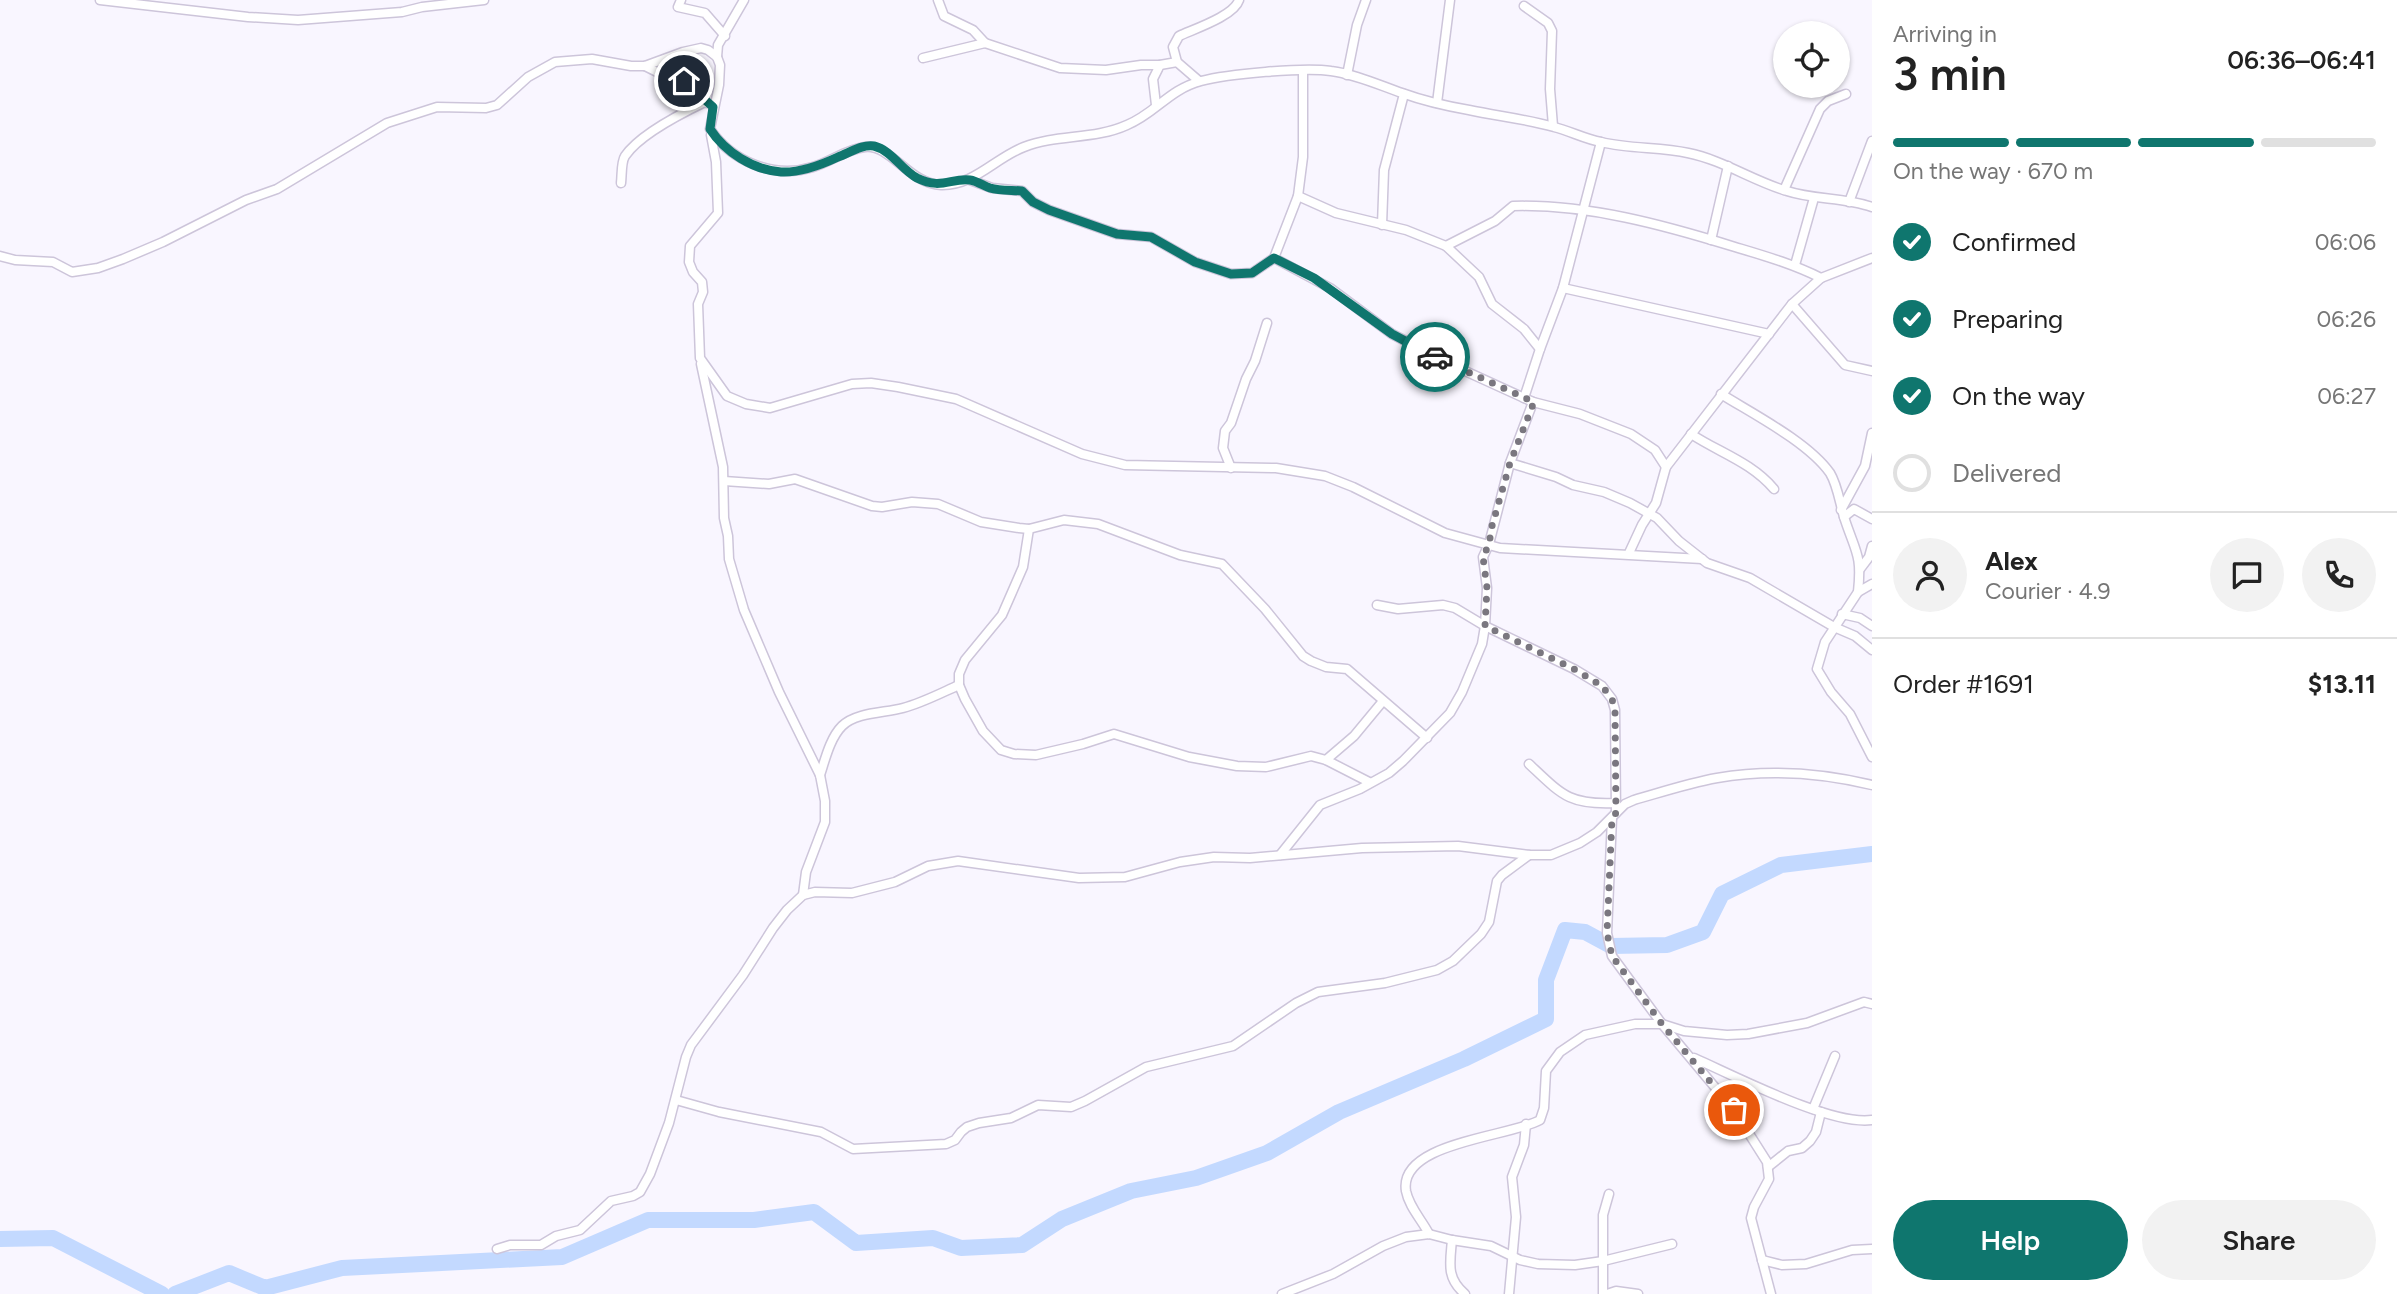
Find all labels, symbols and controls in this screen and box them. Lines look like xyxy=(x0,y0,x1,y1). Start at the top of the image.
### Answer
text: Arriving in xyxy=(1893,20,1997,48)
map controls xyxy=(1773,21,1850,98)
button: locate xyxy=(1773,21,1850,98)
text: 06:36–06:41 xyxy=(2227,44,2376,76)
text: 3 min xyxy=(1893,46,2007,102)
pin xyxy=(654,51,714,111)
icon: home xyxy=(665,62,703,100)
text: On the way · 670 m xyxy=(1893,157,2093,185)
icon: check xyxy=(1893,223,1931,261)
text: Confirmed xyxy=(1952,226,2076,258)
text: 06:06 xyxy=(2315,228,2376,256)
icon: check xyxy=(1893,300,1931,338)
text: Preparing xyxy=(1952,303,2063,335)
text: 06:26 xyxy=(2317,305,2376,333)
courier xyxy=(1400,322,1470,392)
icon: car xyxy=(1416,338,1454,376)
icon: check xyxy=(1893,377,1931,415)
text: On the way xyxy=(1952,380,2085,412)
text: 06:27 xyxy=(2317,382,2376,410)
text: Delivered xyxy=(1952,457,2061,489)
button: person xyxy=(1893,538,1967,612)
button: chat xyxy=(2210,538,2284,612)
button: phone xyxy=(2302,538,2376,612)
text: Alex xyxy=(1985,545,2038,577)
text: Courier · 4.9 xyxy=(1985,577,2111,605)
text: Order #1691 xyxy=(1893,668,2034,700)
text: $13.11 xyxy=(2308,668,2376,700)
pin xyxy=(1704,1080,1764,1140)
icon: bag xyxy=(1715,1091,1753,1129)
button: Help xyxy=(1893,1200,2128,1280)
button: Share xyxy=(2142,1200,2376,1280)

